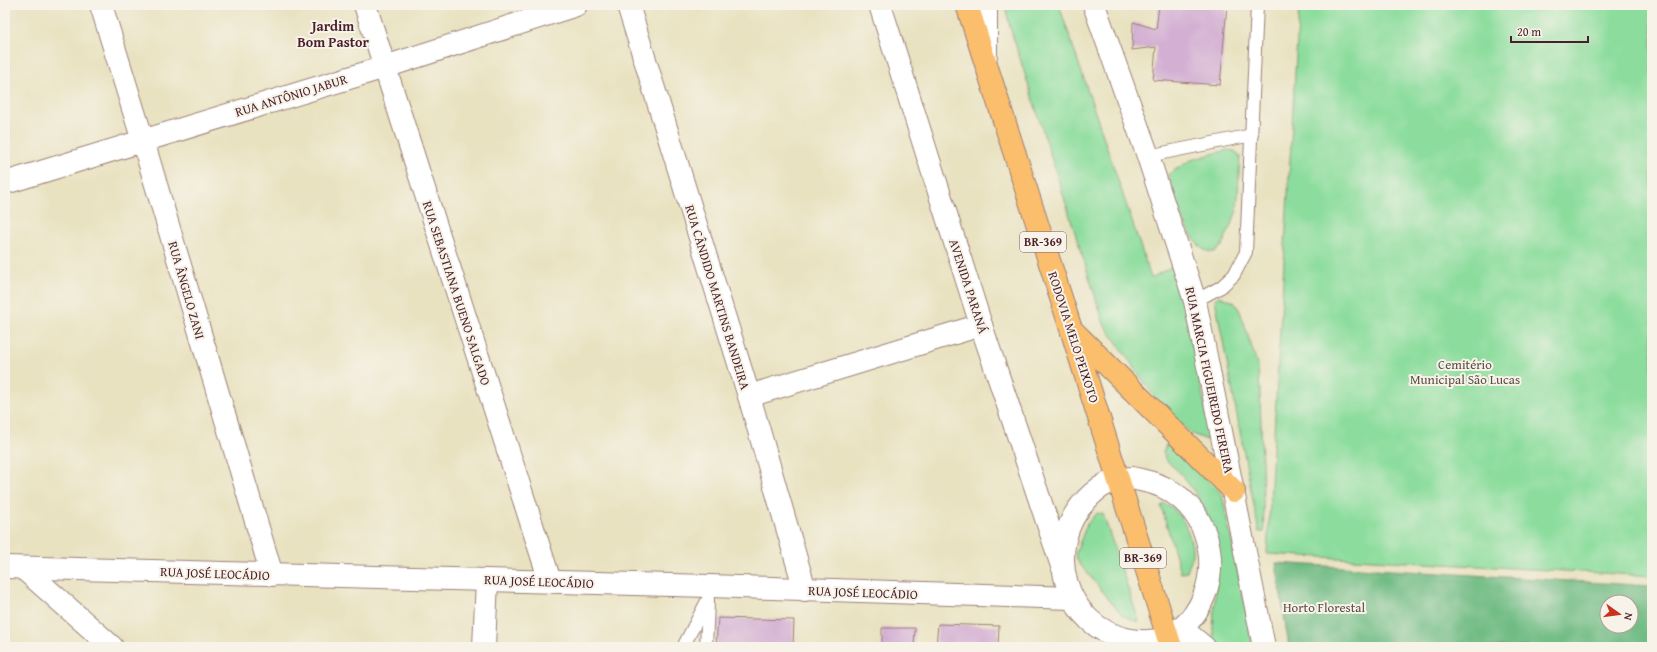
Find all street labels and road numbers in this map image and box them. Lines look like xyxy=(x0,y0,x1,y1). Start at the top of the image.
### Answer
street label: RUA ANTÔNIO JABUR xyxy=(233,69,350,122)
street label: RUA SEBASTIANA BUENO SALGADO xyxy=(418,199,495,388)
street label: RUA CÂNDIDO MARTINS BANDEIRA xyxy=(680,202,755,392)
road number: BR-369 xyxy=(1020,232,1066,252)
street label: AVENIDA PARANÁ xyxy=(944,236,993,336)
street label: RUA ÂNGELO ZANI xyxy=(163,239,210,341)
street label: RODOVIA MELO PEIXOTO xyxy=(1043,269,1104,405)
street label: RUA MARCIA FIGUEIREDO FEREIRA xyxy=(1180,285,1239,475)
road number: BR-369 xyxy=(1120,548,1166,568)
street label: RUA JOSÉ LEOCÁDIO xyxy=(160,562,270,585)
street label: RUA JOSÉ LEOCÁDIO xyxy=(484,570,594,593)
street label: RUA JOSÉ LEOCÁDIO xyxy=(808,581,918,604)

